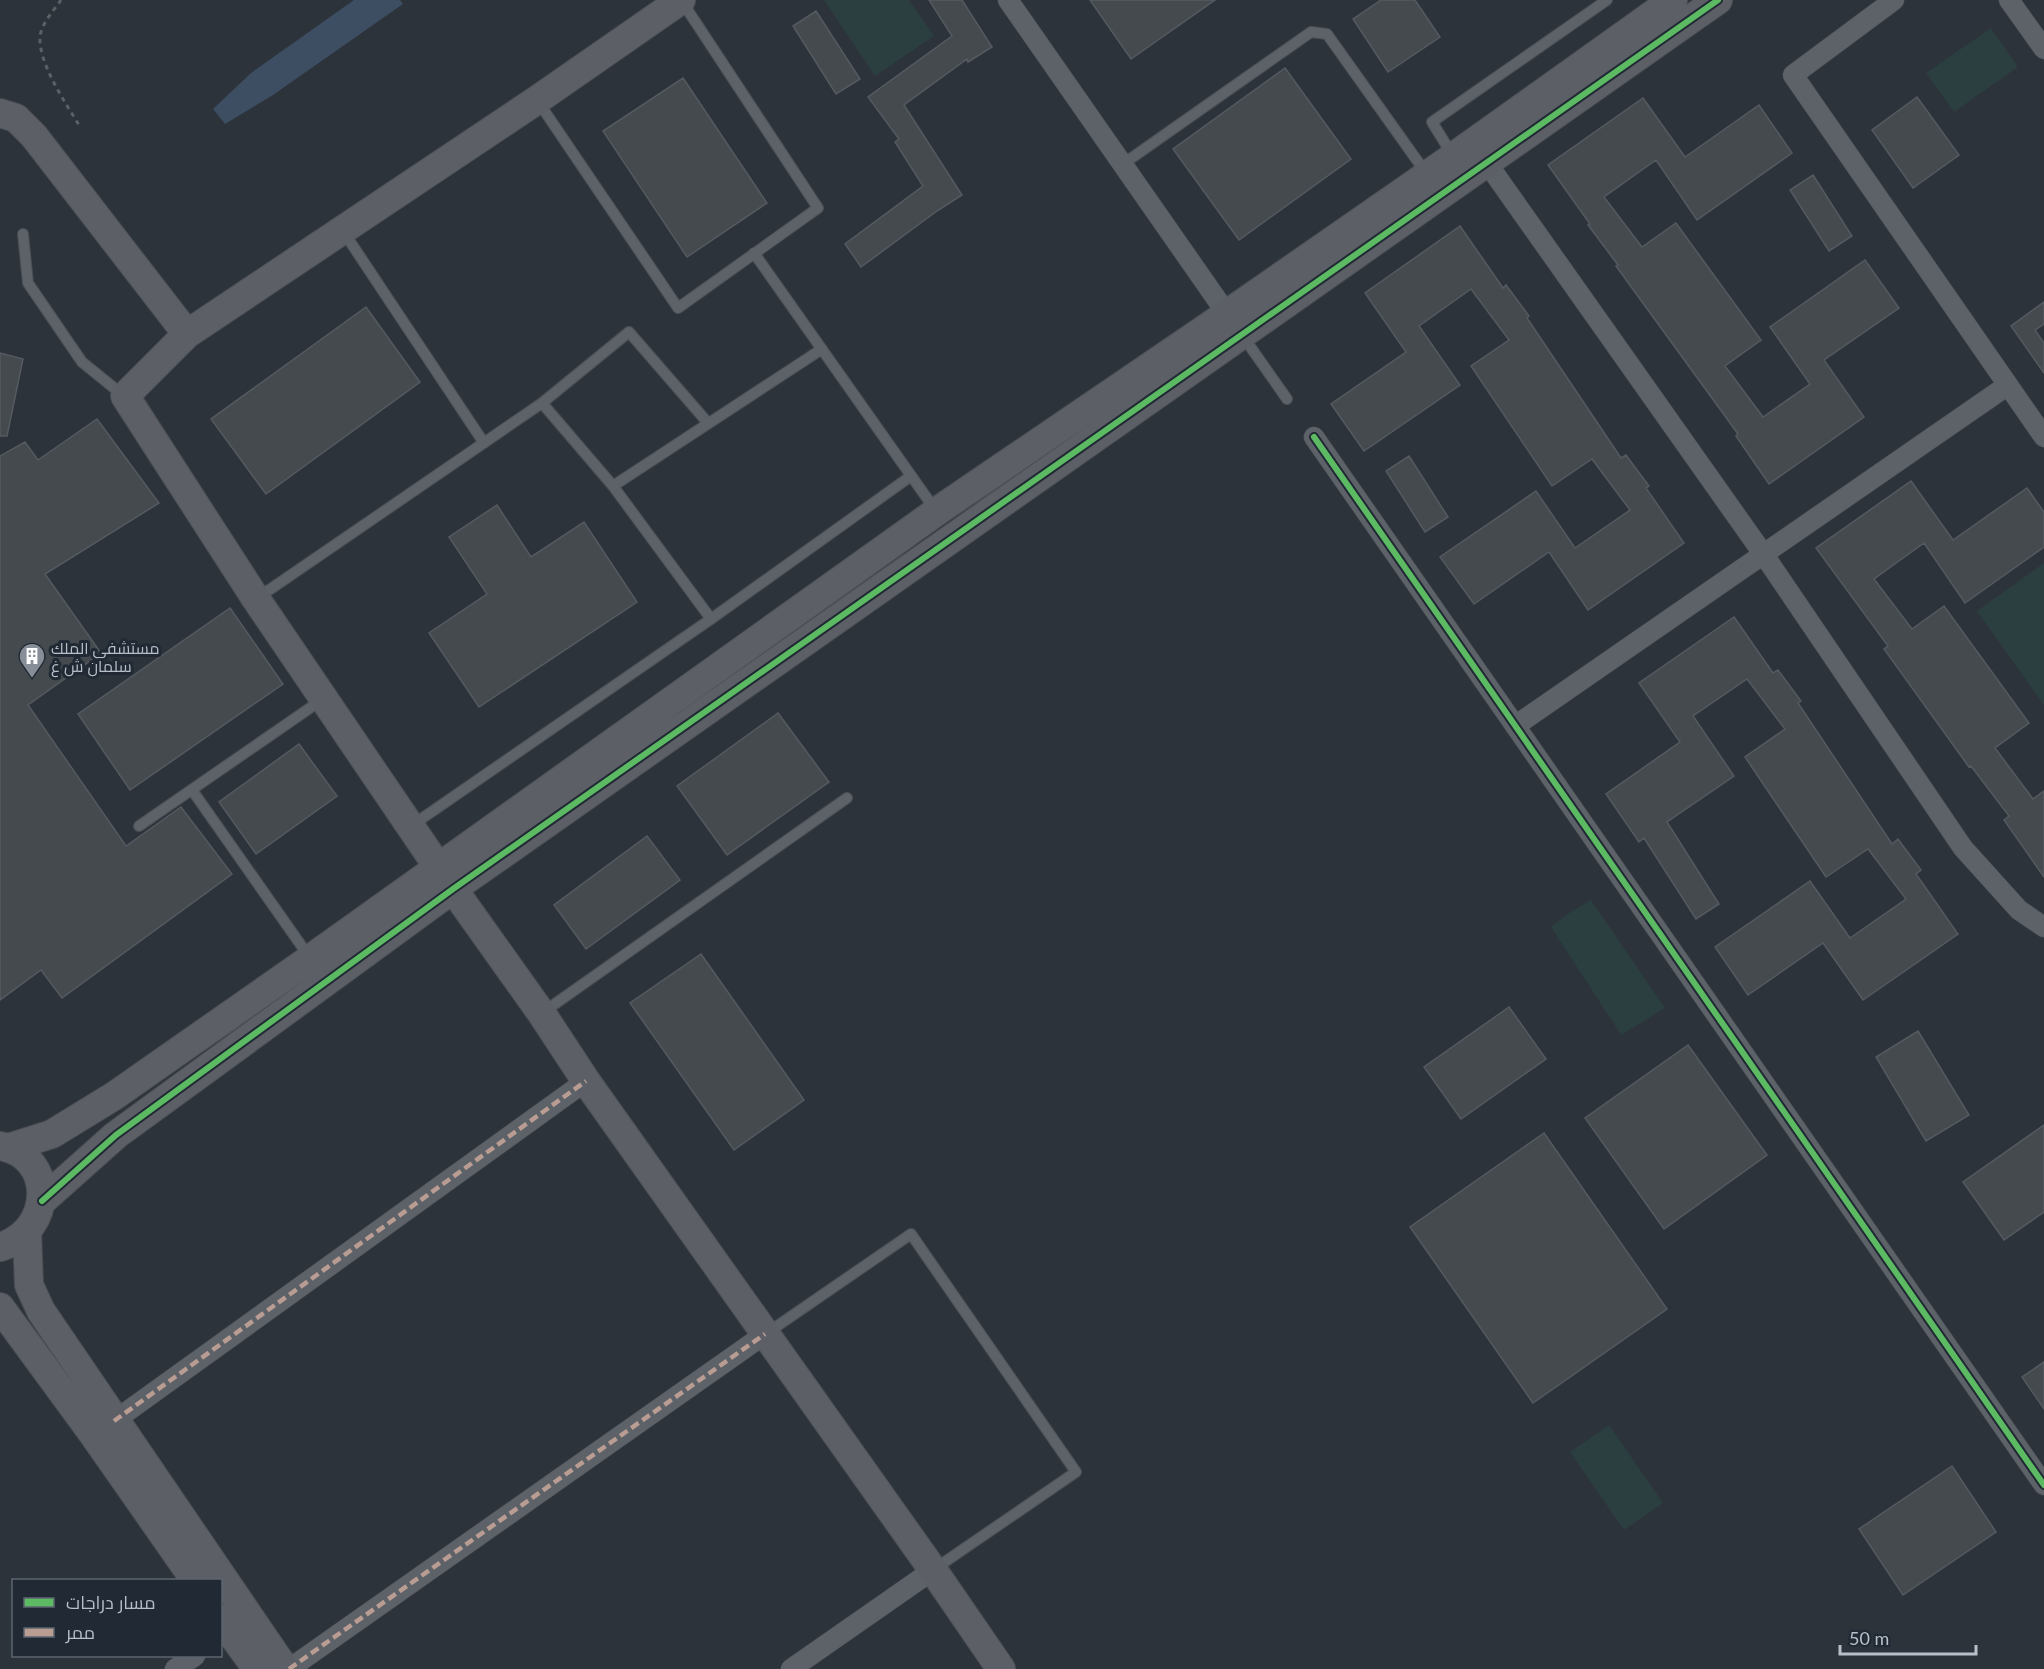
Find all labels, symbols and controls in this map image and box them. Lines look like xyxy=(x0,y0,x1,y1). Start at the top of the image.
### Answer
place label: مستشفى الملك سلمان ش غ xyxy=(51,638,159,678)
building icon: مستشفى الملك سلمان ش غ xyxy=(17,641,47,679)
legend xyxy=(12,1579,222,1657)
text: مسار دراجات xyxy=(66,1591,155,1614)
scale bar xyxy=(1840,1618,1976,1656)
text: ممر xyxy=(65,1621,95,1644)
text: 50 m xyxy=(1849,1627,1889,1649)

